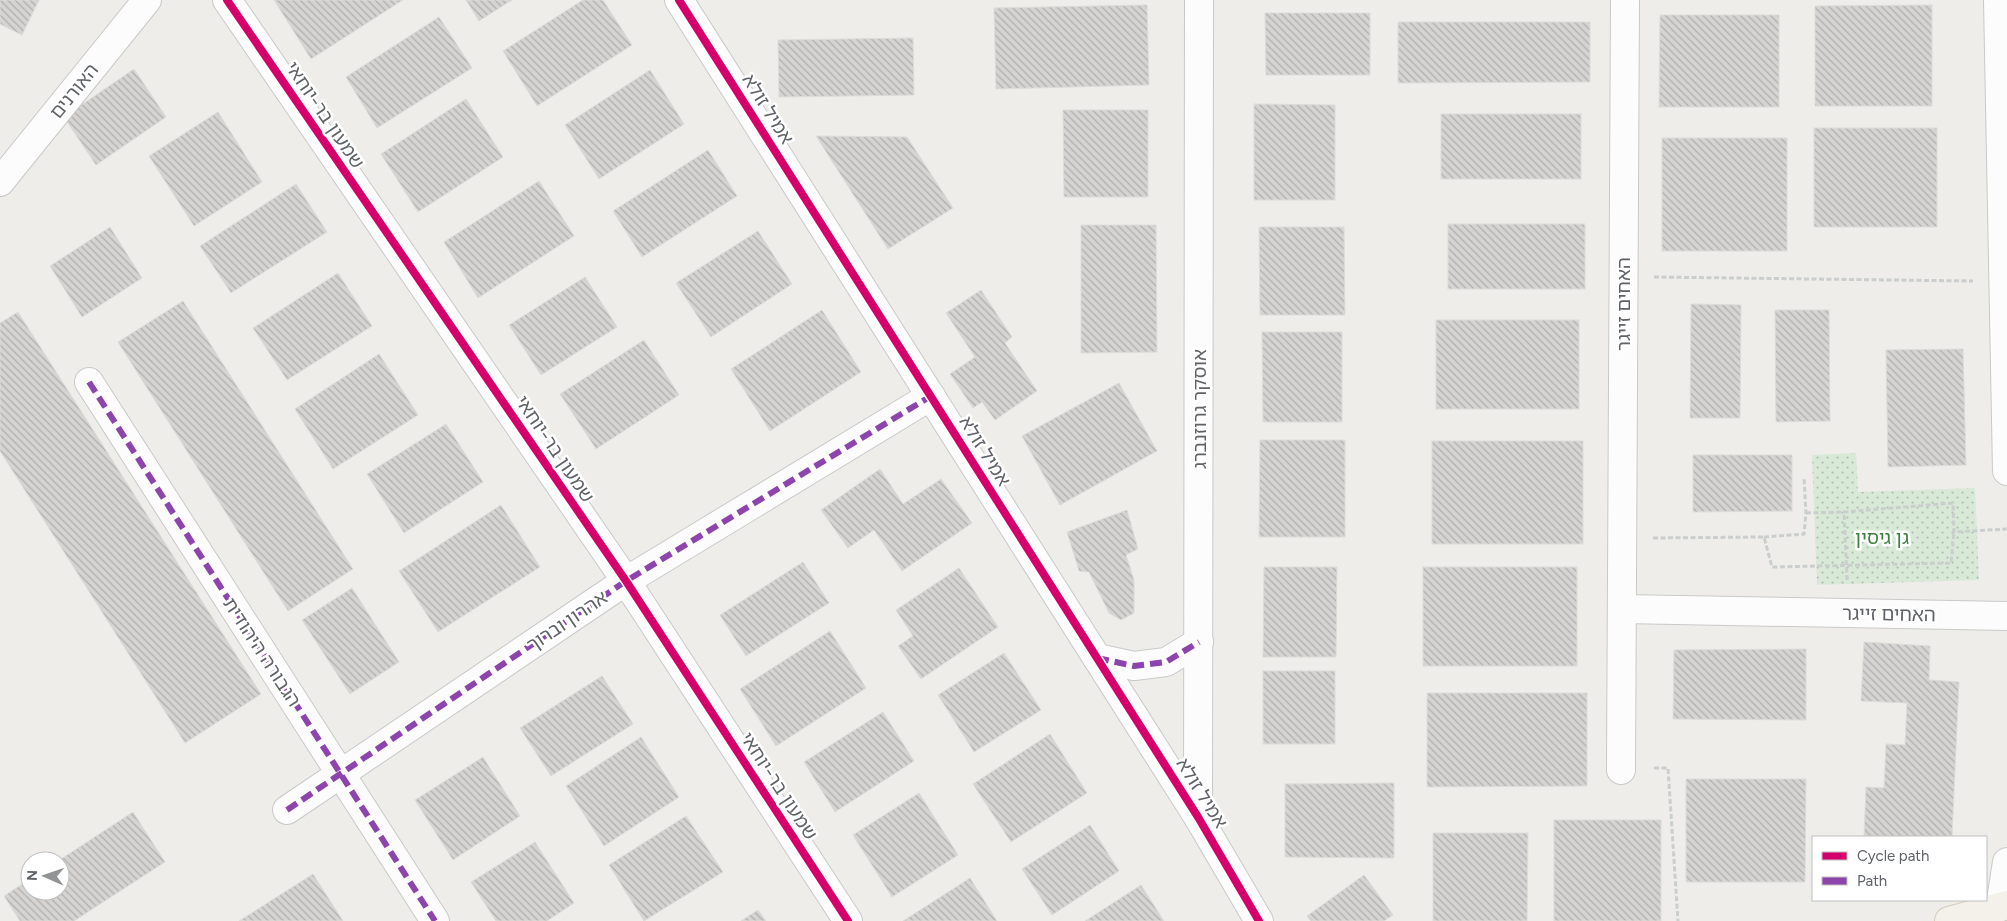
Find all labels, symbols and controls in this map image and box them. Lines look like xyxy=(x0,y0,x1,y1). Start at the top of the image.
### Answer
street label: שמעון בר-יוחאי xyxy=(281,57,369,173)
street label: האורנים xyxy=(45,59,103,123)
street label: אמיל זולא xyxy=(737,70,799,148)
street label: האחים זייגר xyxy=(1612,257,1635,351)
street label: אוסקר גרוזנברג xyxy=(1188,349,1211,469)
street label: שמעון בר-יוחאי xyxy=(511,391,599,507)
street label: אמיל זולא xyxy=(954,412,1016,490)
park label: גן גיסין xyxy=(1855,526,1909,549)
street label: אהרון וברוך xyxy=(522,586,612,656)
street label: הגבורה היהודית xyxy=(218,593,306,711)
street label: האחים זייגר xyxy=(1842,602,1936,626)
street label: שמעון בר-יוחאי xyxy=(736,728,822,844)
street label: אמיל זולא xyxy=(1171,754,1233,832)
legend xyxy=(1812,836,1987,901)
text: Cycle path xyxy=(1857,847,1929,865)
north arrow xyxy=(20,851,70,901)
text: N xyxy=(24,870,41,881)
text: Path xyxy=(1857,872,1887,890)

